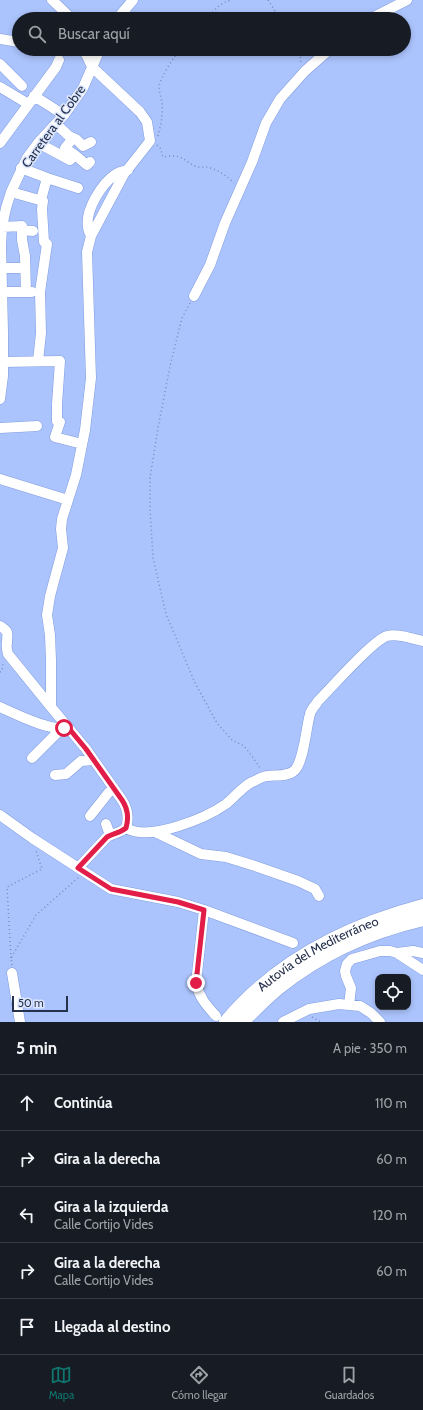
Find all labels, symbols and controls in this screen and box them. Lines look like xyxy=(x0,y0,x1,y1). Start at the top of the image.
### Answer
search box xyxy=(12,12,411,56)
icon: search xyxy=(26,23,48,45)
text: Buscar aquí xyxy=(58,25,130,43)
street label: Carretera al Cobre xyxy=(18,81,89,170)
route start xyxy=(55,719,73,737)
street label: Autovía del Mediterráneo xyxy=(254,913,381,994)
route end xyxy=(187,974,205,992)
map controls xyxy=(375,974,411,1010)
button: locate xyxy=(375,974,411,1010)
scale bar xyxy=(12,994,68,1013)
text: 50 m xyxy=(18,996,44,1010)
text: 5 min xyxy=(16,1038,57,1058)
text: A pie · 350 m xyxy=(333,1040,407,1056)
icon: ahead xyxy=(16,1092,38,1114)
text: Continúa xyxy=(54,1094,112,1112)
text: 110 m xyxy=(375,1095,407,1111)
icon: right xyxy=(16,1148,38,1170)
text: Gira a la derecha xyxy=(54,1150,160,1168)
text: 60 m xyxy=(376,1151,407,1167)
text: Gira a la izquierda xyxy=(54,1198,168,1216)
icon: left xyxy=(16,1204,38,1226)
text: 120 m xyxy=(373,1207,407,1223)
text: Calle Cortijo Vides xyxy=(54,1216,153,1232)
text: Gira a la derecha xyxy=(54,1254,160,1272)
icon: right xyxy=(16,1260,38,1282)
text: 60 m xyxy=(376,1263,407,1279)
text: Calle Cortijo Vides xyxy=(54,1272,153,1288)
icon: arrive xyxy=(16,1316,38,1338)
text: Llegada al destino xyxy=(54,1318,170,1336)
tab: Mapa xyxy=(49,1364,74,1402)
tab: Cómo llegar xyxy=(171,1364,227,1402)
tab: Guardados xyxy=(325,1364,374,1402)

